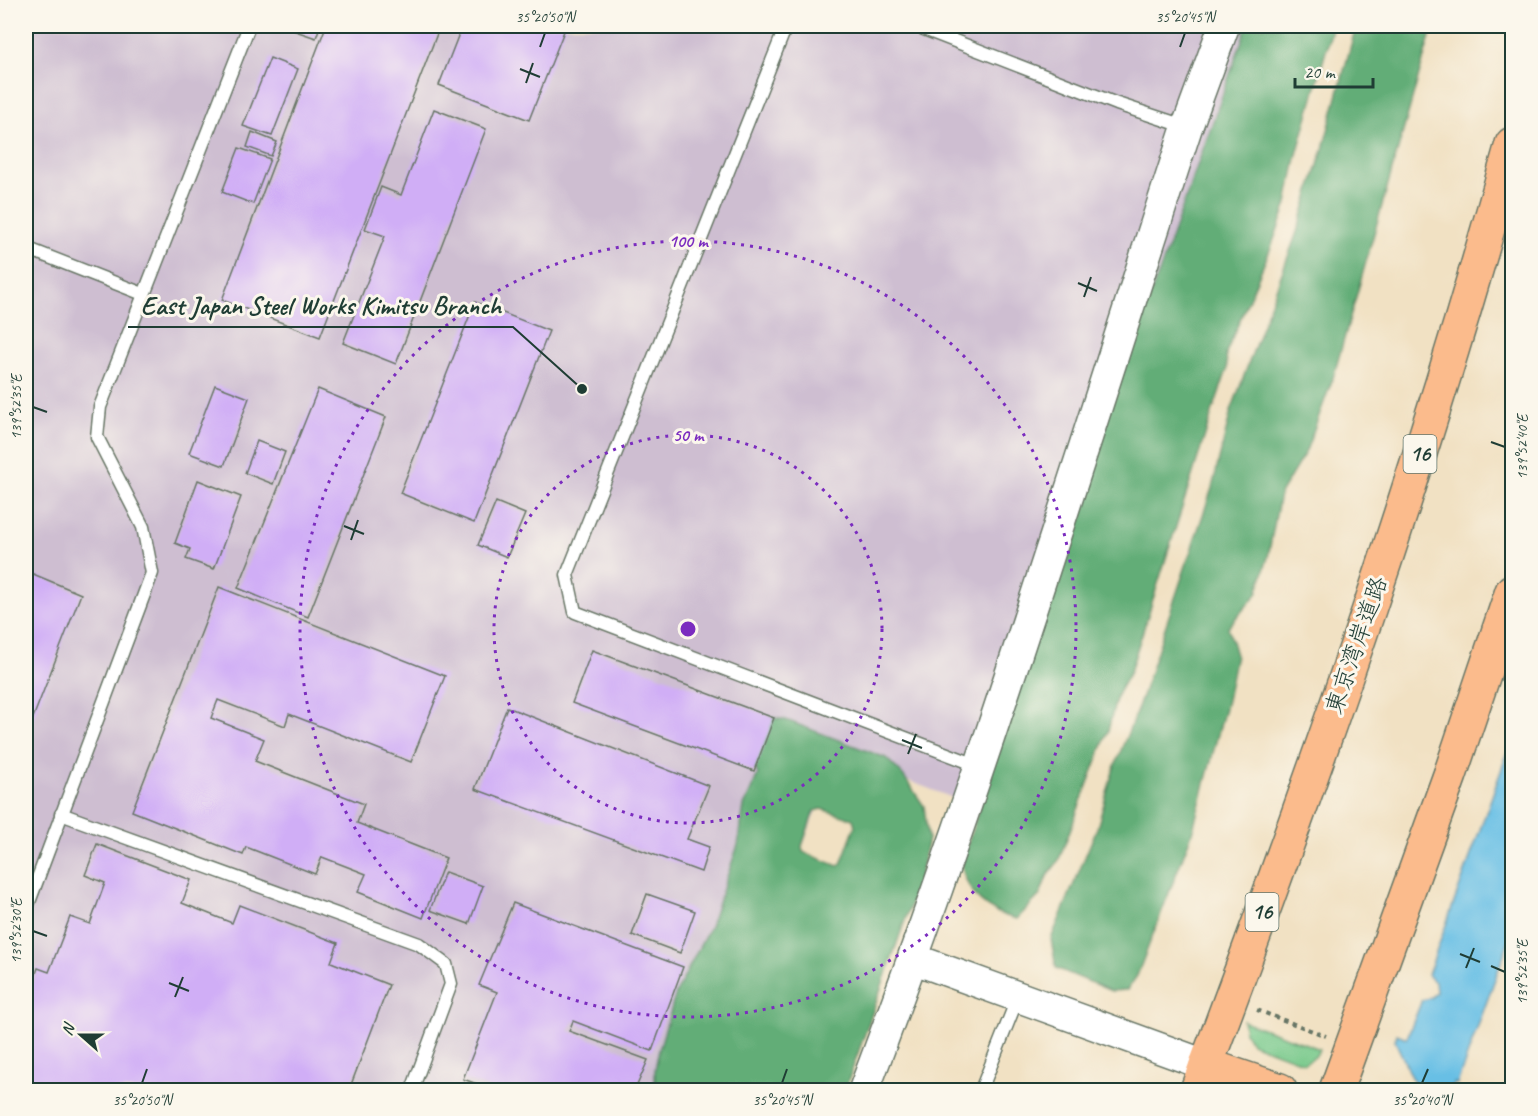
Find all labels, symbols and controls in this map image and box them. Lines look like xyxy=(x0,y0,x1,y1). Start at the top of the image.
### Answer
text: 35°20'50"N xyxy=(515,8,578,27)
text: 35°20'45"N xyxy=(1155,8,1218,27)
scale bar xyxy=(1295,51,1373,89)
text: 20 m xyxy=(1304,61,1337,83)
text: 100 m xyxy=(669,230,709,252)
callout: East Japan Steel Works Kimitsu Branch xyxy=(128,283,513,327)
text: East Japan Steel Works Kimitsu Branch xyxy=(141,289,503,322)
text: 139°52'35"E xyxy=(7,373,26,439)
text: 139°52'40"E xyxy=(1513,413,1532,479)
text: 50 m xyxy=(673,424,705,446)
road number: 16 xyxy=(1404,435,1436,473)
street label: 東京湾岸道路 xyxy=(1318,572,1394,718)
centre of rings xyxy=(678,619,698,639)
road number: 16 xyxy=(1246,893,1278,931)
text: 139°52'30"E xyxy=(7,897,26,963)
text: 139°52'35"E xyxy=(1513,938,1532,1004)
north arrow xyxy=(51,1005,111,1065)
text: N xyxy=(57,1019,80,1038)
text: 35°20'50"N xyxy=(112,1091,175,1110)
text: 35°20'45"N xyxy=(752,1091,815,1110)
text: 35°20'40"N xyxy=(1392,1091,1455,1110)

